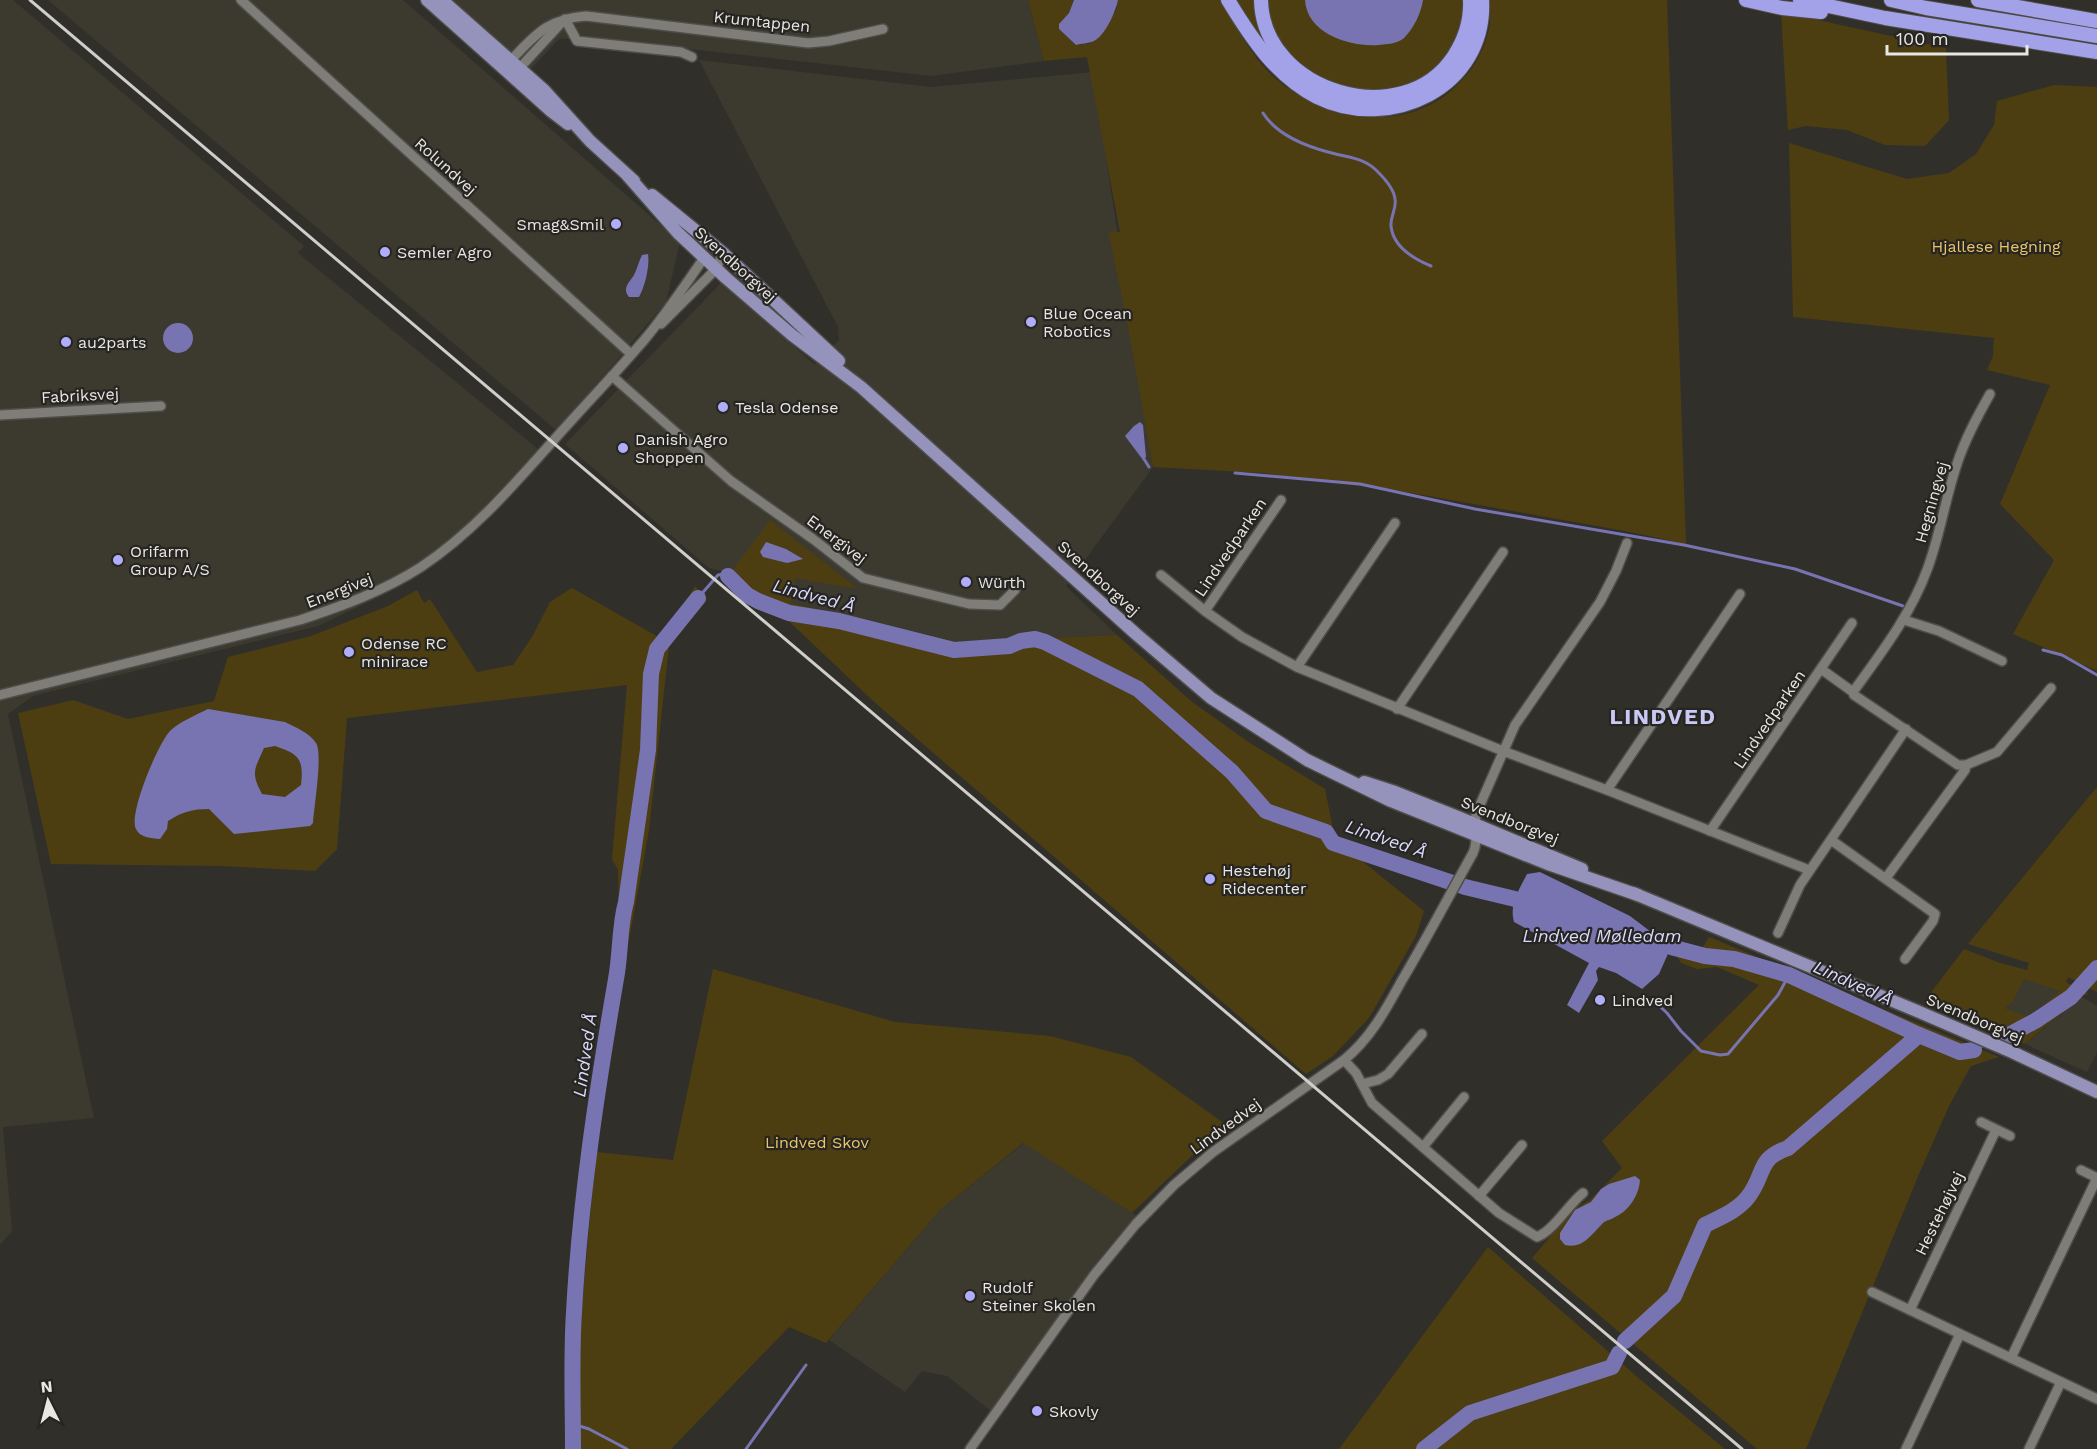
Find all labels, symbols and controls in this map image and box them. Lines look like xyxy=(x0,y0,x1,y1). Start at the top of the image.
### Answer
street label: Krumtappen xyxy=(713,7,811,36)
scale bar xyxy=(1887,18,2026,56)
text: 100 m xyxy=(1896,28,1949,49)
street label: Rolundvej xyxy=(411,134,480,199)
place label: Smag&Smil xyxy=(516,215,604,234)
marker: Smag&Smil xyxy=(609,217,623,231)
street label: Svendborgvej xyxy=(691,223,781,306)
park label: Hjallese Hegning xyxy=(1931,237,2061,256)
place label: Semler Agro xyxy=(397,243,492,262)
marker: Semler Agro xyxy=(378,245,392,259)
place label: Blue Ocean Robotics xyxy=(1043,304,1132,341)
marker: Blue Ocean Robotics xyxy=(1024,315,1038,329)
place label: au2parts xyxy=(78,333,147,352)
marker: au2parts xyxy=(59,335,73,349)
street label: Fabriksvej xyxy=(41,384,119,407)
place label: Tesla Odense xyxy=(735,398,838,417)
marker: Tesla Odense xyxy=(716,400,730,414)
place label: Danish Agro Shoppen xyxy=(635,430,728,467)
marker: Danish Agro Shoppen xyxy=(616,441,630,455)
street label: Hegningvej xyxy=(1911,459,1952,545)
street label: Lindvedparken xyxy=(1190,494,1270,600)
street label: Energivej xyxy=(803,511,870,568)
street label: Svendborgvej xyxy=(1054,537,1144,620)
place label: Orifarm Group A/S xyxy=(130,542,210,579)
marker: Orifarm Group A/S xyxy=(111,553,125,567)
street label: Energivej xyxy=(303,569,375,612)
place label: Würth xyxy=(978,573,1026,592)
water label: Lindved Å xyxy=(771,574,858,617)
marker: Würth xyxy=(959,575,973,589)
place label: Odense RC minirace xyxy=(361,634,447,671)
marker: Odense RC minirace xyxy=(342,645,356,659)
street label: Lindvedparken xyxy=(1729,666,1809,772)
district label: LINDVED xyxy=(1609,704,1717,729)
street label: Svendborgvej xyxy=(1458,792,1561,849)
water label: Lindved Å xyxy=(1343,815,1429,862)
place label: Hestehøj Ridecenter xyxy=(1222,861,1307,898)
marker: Hestehøj Ridecenter xyxy=(1203,872,1217,886)
water label: Lindved Mølledam xyxy=(1522,925,1682,946)
water label: Lindved Å xyxy=(1810,956,1896,1009)
street label: Svendborgvej xyxy=(1923,989,2026,1047)
place label: Lindved xyxy=(1612,991,1673,1010)
marker: Lindved xyxy=(1593,993,1607,1007)
water label: Lindved Å xyxy=(568,1012,601,1098)
street label: Lindvedvej xyxy=(1186,1094,1265,1159)
park label: Lindved Skov xyxy=(765,1133,870,1152)
street label: Hestehøjvej xyxy=(1911,1168,1968,1258)
place label: Rudolf Steiner Skolen xyxy=(982,1278,1096,1315)
marker: Rudolf Steiner Skolen xyxy=(963,1289,977,1303)
north arrow xyxy=(18,1371,78,1431)
text: N xyxy=(40,1377,53,1397)
place label: Skovly xyxy=(1049,1402,1099,1421)
marker: Skovly xyxy=(1030,1404,1044,1418)

